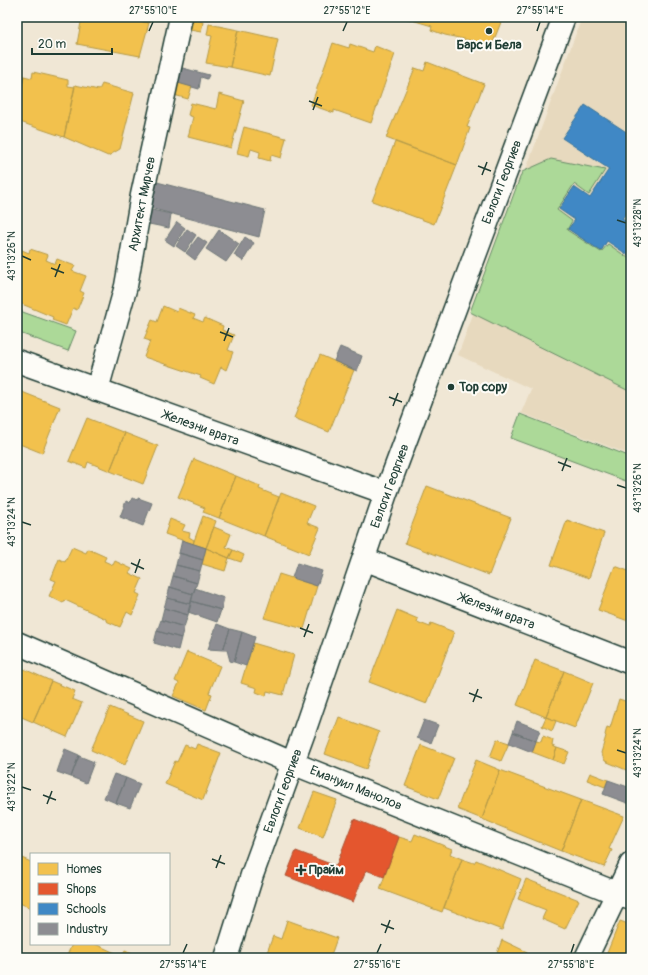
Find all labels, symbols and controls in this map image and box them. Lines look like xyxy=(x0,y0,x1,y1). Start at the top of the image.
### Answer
text: 27°55'10"E xyxy=(129,5,177,17)
text: 27°55'12"E xyxy=(324,5,370,17)
text: 27°55'14"E xyxy=(516,5,564,17)
marker: Барс и Бела xyxy=(484,26,494,36)
scale bar xyxy=(32,30,112,56)
text: 20 m xyxy=(38,37,67,52)
place label: Барс и Бела xyxy=(456,37,522,53)
street label: Евлоги Георгиев xyxy=(479,138,525,226)
street label: Архитект Мирчев xyxy=(125,155,159,253)
text: 43°13'28"N xyxy=(632,198,644,247)
text: 43°13'26"N xyxy=(6,231,18,281)
place label: Top copy xyxy=(458,379,508,395)
marker: Top copy xyxy=(446,382,456,392)
street label: Железни врата xyxy=(159,406,241,449)
street label: Евлоги Георгиев xyxy=(367,442,413,530)
text: 43°13'26"N xyxy=(632,463,644,513)
text: 43°13'24"N xyxy=(6,497,18,547)
street label: Железни врата xyxy=(455,588,537,633)
text: 43°13'24"N xyxy=(632,728,644,778)
street label: Евлоги Георгиев xyxy=(260,747,306,835)
text: 43°13'22"N xyxy=(6,762,18,812)
street label: Емануил Манолов xyxy=(308,762,404,814)
legend xyxy=(30,853,170,945)
text: Homes xyxy=(66,862,102,877)
place label: Прайм xyxy=(309,862,344,878)
marker: Прайм xyxy=(296,865,306,875)
text: Shops xyxy=(66,882,97,897)
text: Schools xyxy=(66,902,106,917)
text: Industry xyxy=(66,922,108,937)
text: 27°55'14"E xyxy=(159,959,207,971)
text: 27°55'16"E xyxy=(353,959,401,971)
text: 27°55'18"E xyxy=(548,959,594,971)

